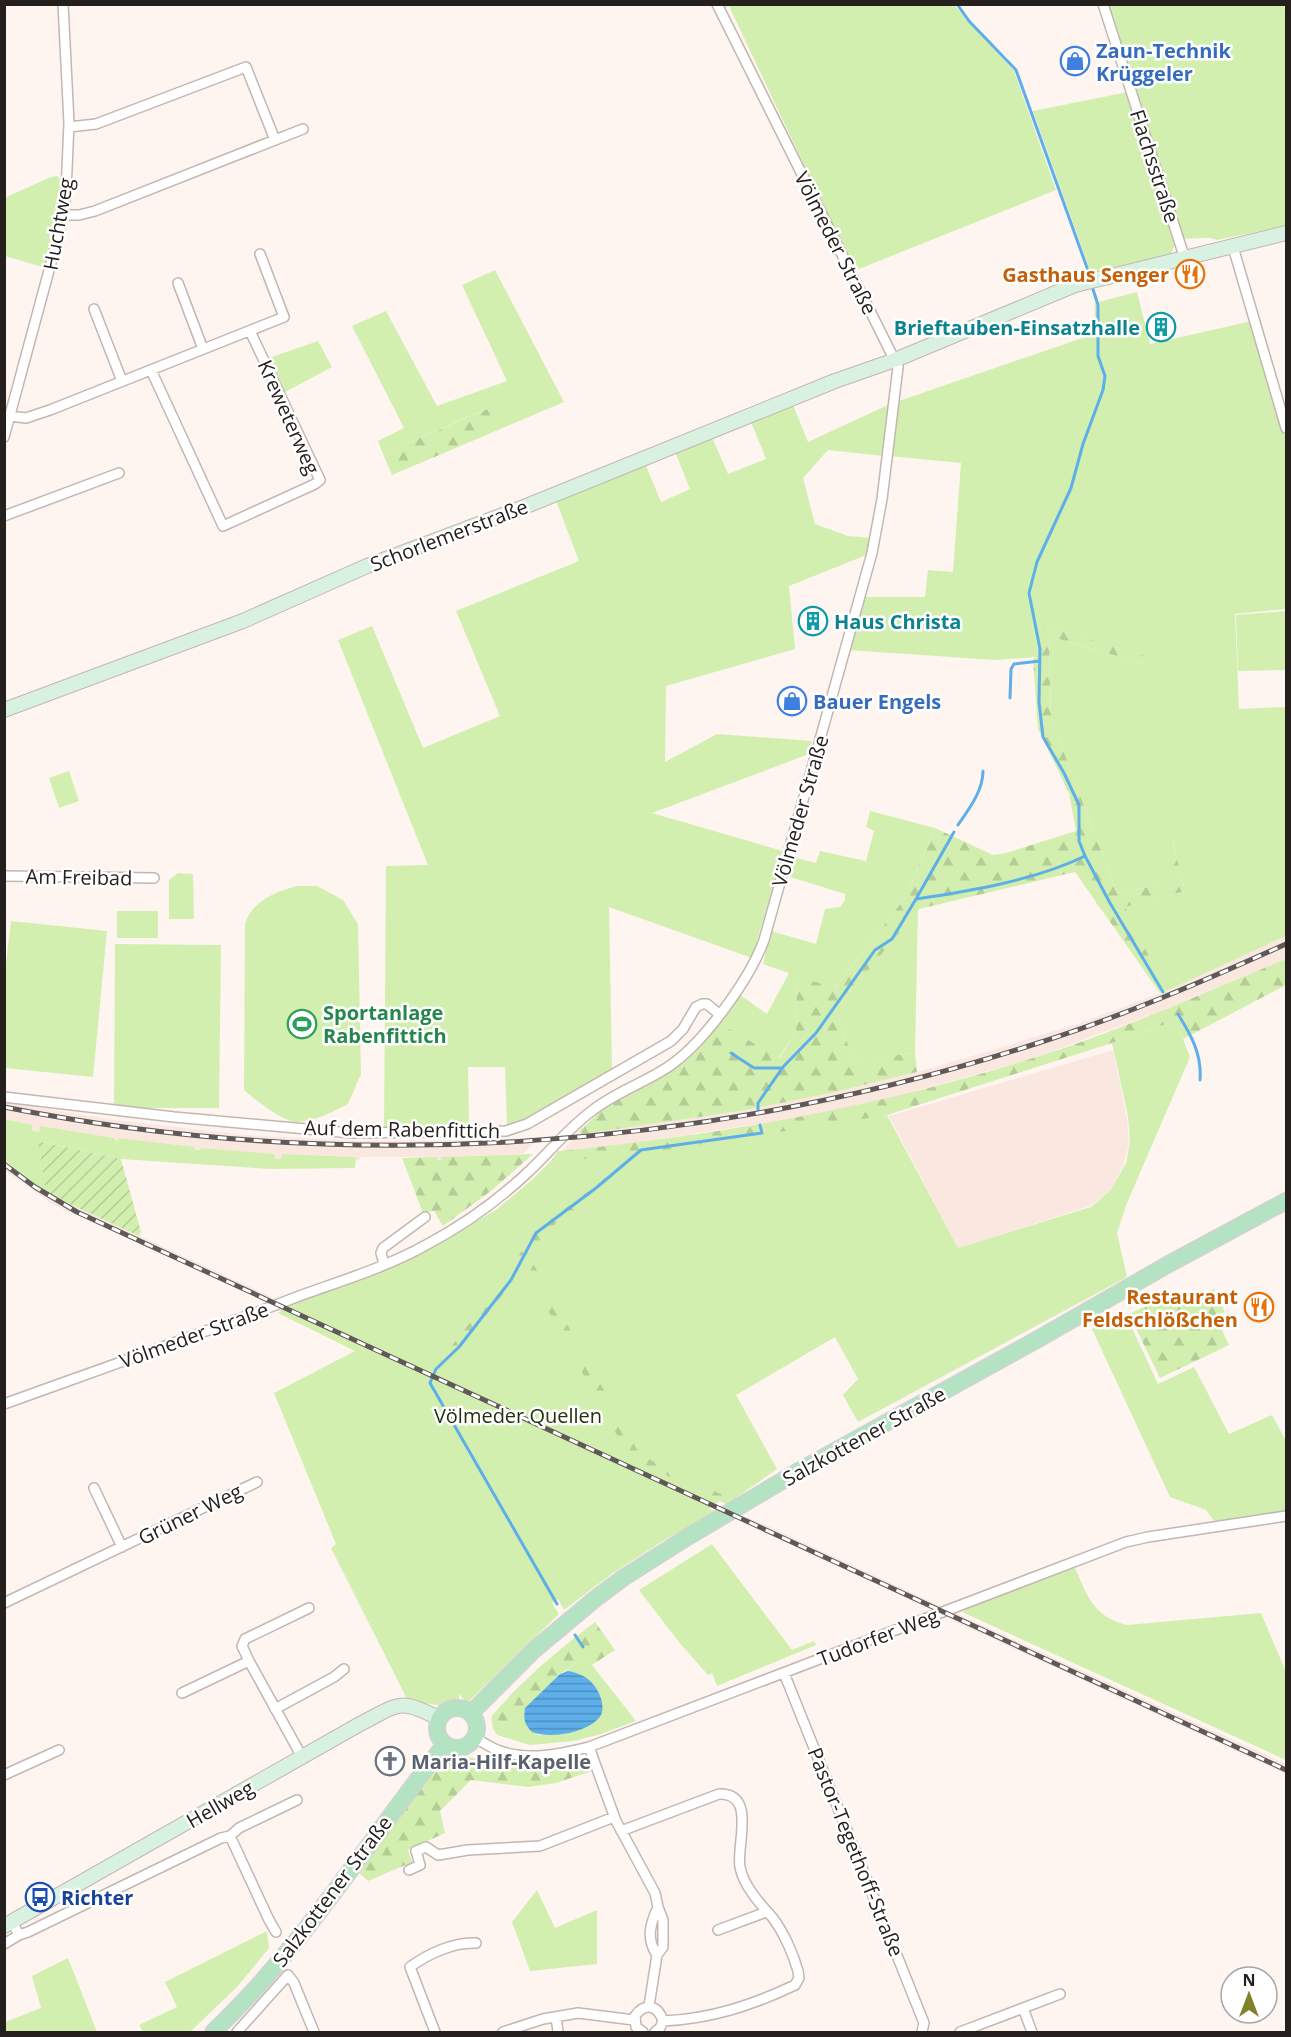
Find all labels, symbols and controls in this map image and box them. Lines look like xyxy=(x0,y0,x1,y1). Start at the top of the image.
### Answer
place label: Zaun-Technik Krüggeler xyxy=(1096,37,1231,87)
shop icon: Zaun-Technik Krüggeler xyxy=(1059,45,1091,77)
street label: Flachsstraße xyxy=(1124,106,1186,226)
street label: Völmeder Straße xyxy=(788,167,884,319)
street label: Huchtweg xyxy=(37,175,79,272)
restaurant icon: Gasthaus Senger xyxy=(1174,258,1206,290)
place label: Gasthaus Senger xyxy=(1002,261,1169,288)
building icon: Brieftauben-Einsatzhalle xyxy=(1145,311,1177,343)
place label: Brieftauben-Einsatzhalle xyxy=(894,314,1140,341)
street label: Kreweterweg xyxy=(252,356,326,479)
street label: Schorlemerstraße xyxy=(366,492,532,578)
building icon: Haus Christa xyxy=(797,605,829,637)
place label: Haus Christa xyxy=(834,608,961,635)
shop icon: Bauer Engels xyxy=(776,685,808,717)
place label: Bauer Engels xyxy=(813,688,941,715)
street label: Völmeder Straße xyxy=(765,732,835,890)
street label: Am Freibad xyxy=(25,863,133,891)
place label: Sportanlage Rabenfittich xyxy=(323,999,447,1049)
sports icon: Sportanlage Rabenfittich xyxy=(286,1008,318,1040)
street label: Auf dem Rabenfittich xyxy=(304,1114,500,1144)
place label: Restaurant Feldschlößchen xyxy=(1082,1283,1238,1333)
restaurant icon: Restaurant Feldschlößchen xyxy=(1243,1291,1275,1323)
street label: Völmeder Straße xyxy=(116,1296,272,1374)
street label: Salzkottener Straße xyxy=(778,1380,950,1492)
park label: Völmeder Quellen xyxy=(434,1402,602,1429)
street label: Grüner Weg xyxy=(134,1477,247,1551)
street label: Tudorfer Weg xyxy=(814,1601,943,1672)
street label: Pastor-Tegethoff-Straße xyxy=(802,1743,910,1961)
church icon: Maria-Hilf-Kapelle xyxy=(374,1745,406,1777)
place label: Maria-Hilf-Kapelle xyxy=(411,1748,591,1775)
street label: Hellweg xyxy=(181,1774,259,1834)
street label: Salzkottener Straße xyxy=(266,1810,398,1972)
bus stop icon: Richter xyxy=(24,1881,56,1913)
place label: Richter xyxy=(61,1884,133,1911)
north arrow xyxy=(1219,1965,1279,2025)
text: N xyxy=(1242,1969,1256,1991)

